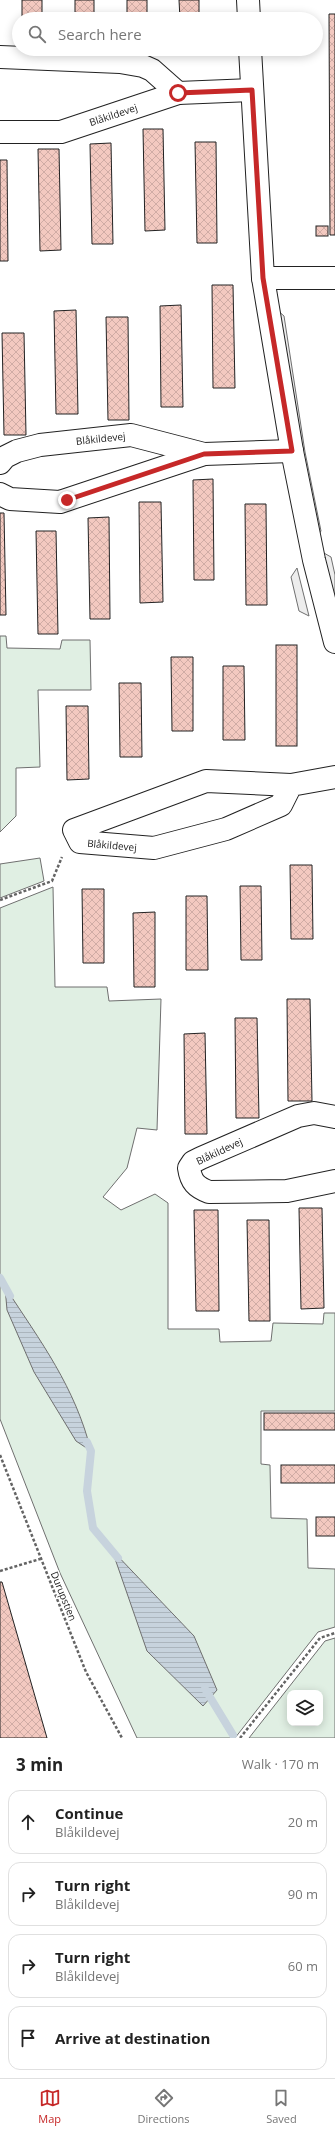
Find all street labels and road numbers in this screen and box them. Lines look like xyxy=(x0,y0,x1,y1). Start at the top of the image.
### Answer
street label: Blåkildevej xyxy=(87,100,139,129)
street label: Blåkildevej xyxy=(75,429,126,448)
street label: Blåkildevej xyxy=(87,836,137,854)
street label: Blåkildevej xyxy=(194,1134,244,1168)
street label: Durupstien xyxy=(48,1569,80,1623)

